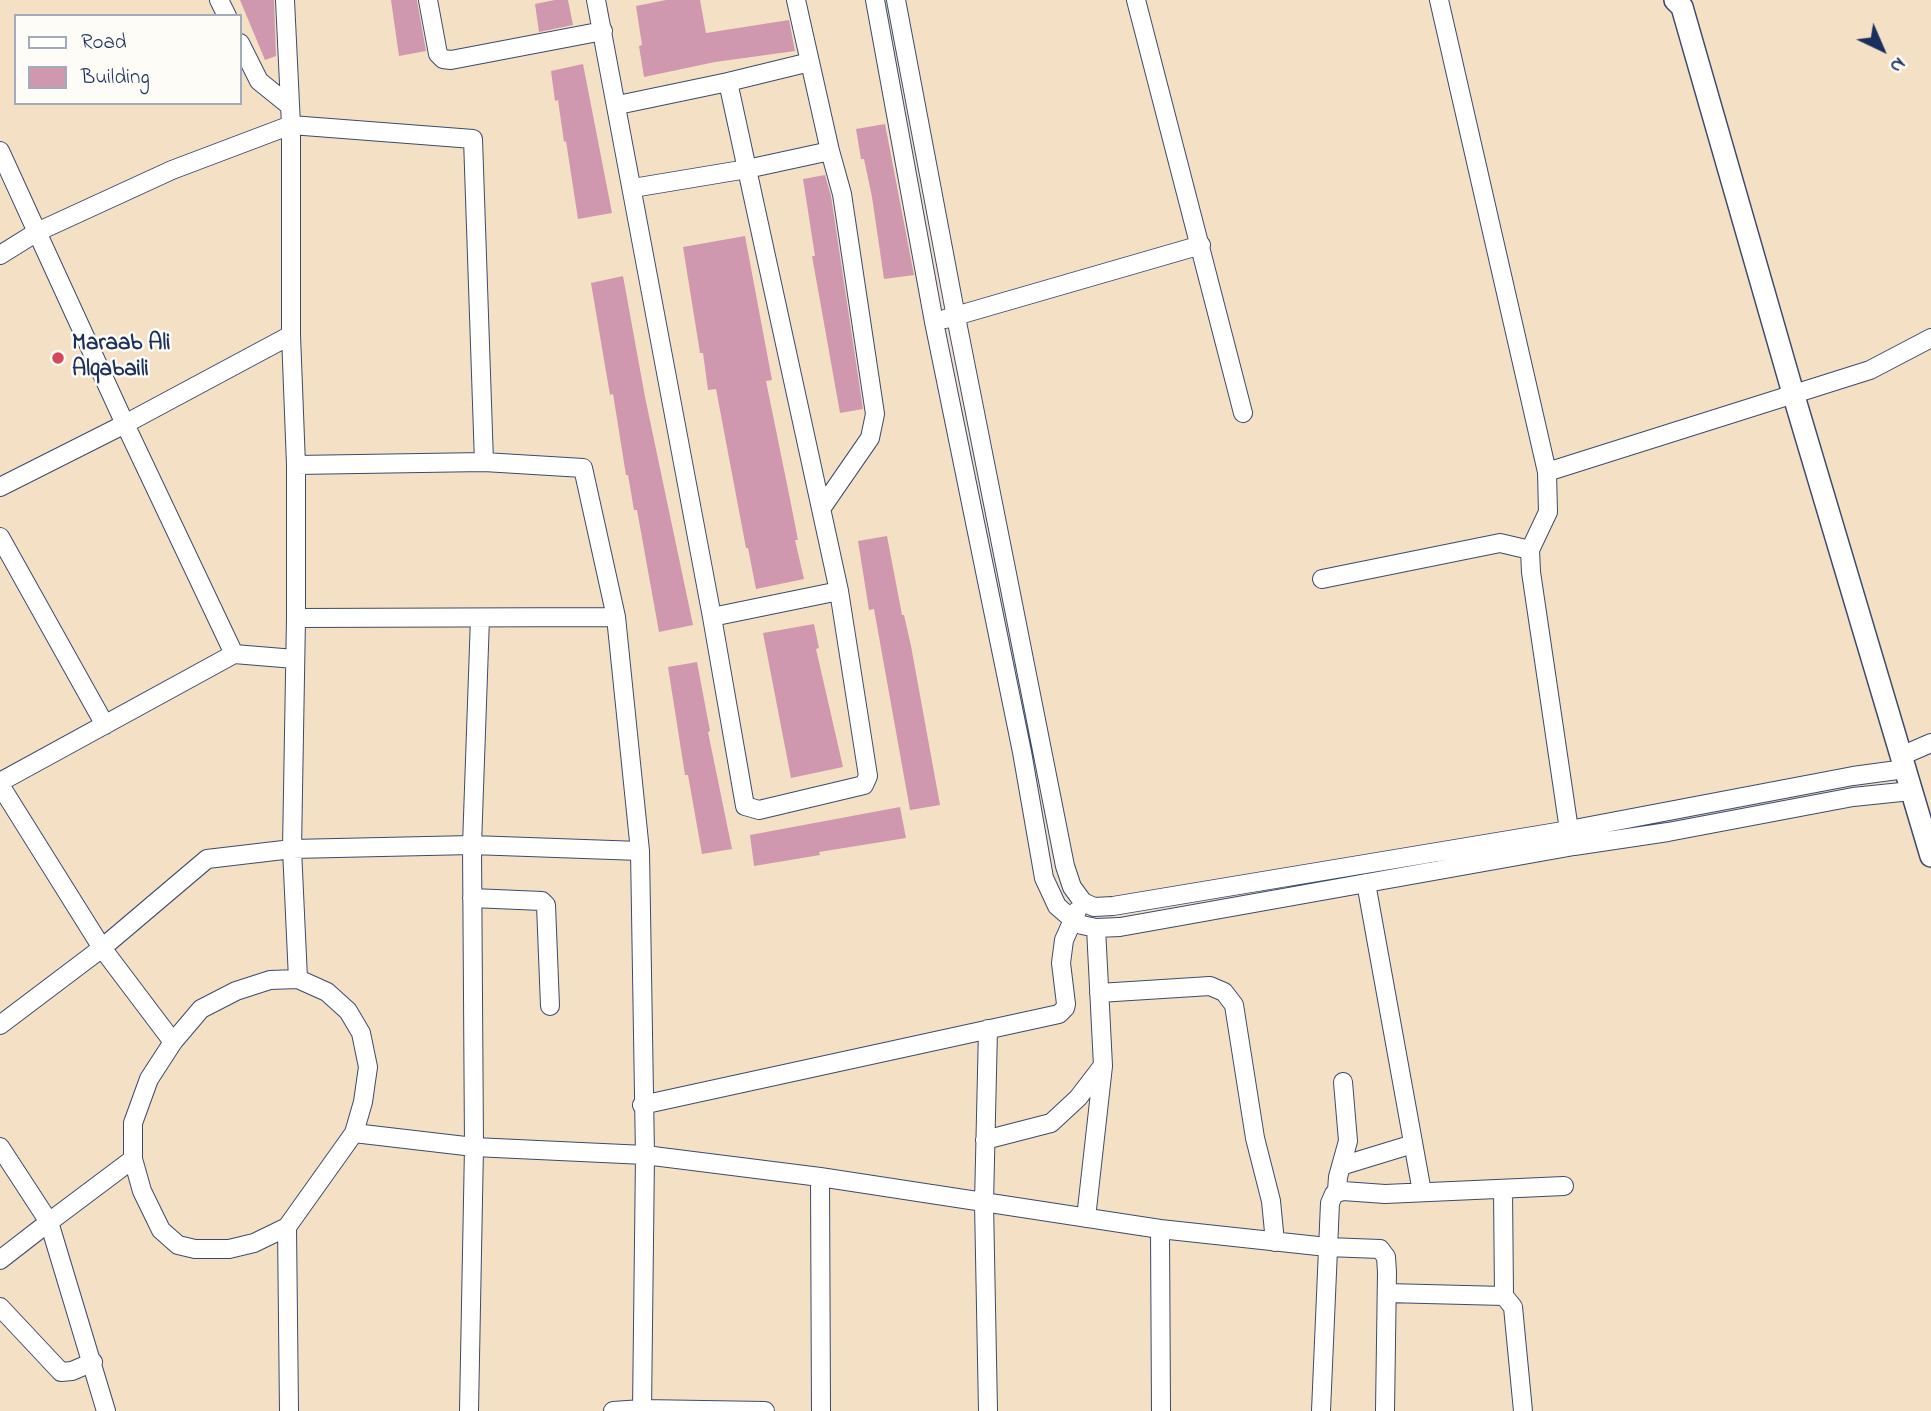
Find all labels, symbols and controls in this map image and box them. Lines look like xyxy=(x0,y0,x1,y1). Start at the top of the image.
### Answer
legend xyxy=(14,14,242,105)
north arrow xyxy=(1847,14,1917,84)
text: Road xyxy=(81,28,127,58)
text: N xyxy=(1883,50,1911,79)
text: Building xyxy=(81,63,150,93)
place label: Maraab Ali Alqabaili xyxy=(72,331,170,385)
marker: Maraab Ali Alqabaili xyxy=(50,350,66,366)

